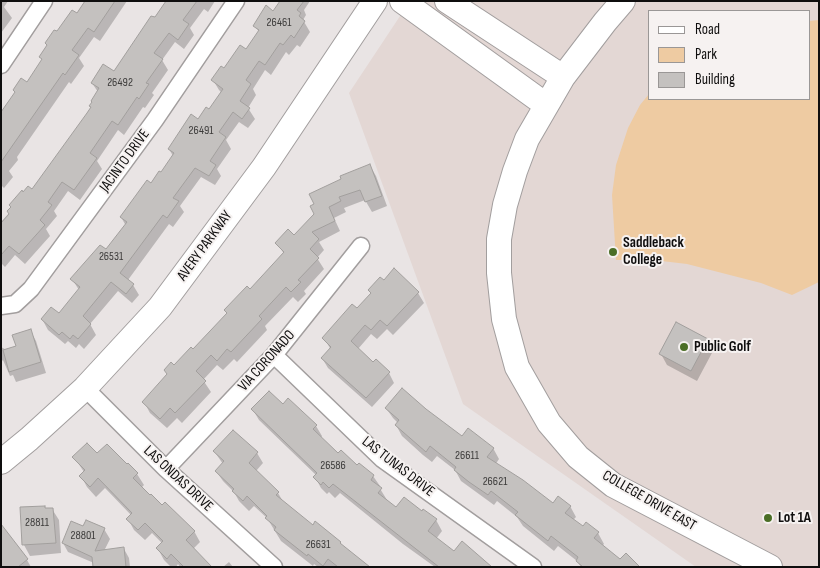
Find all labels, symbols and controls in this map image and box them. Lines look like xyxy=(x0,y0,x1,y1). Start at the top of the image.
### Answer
legend xyxy=(648,10,810,100)
house number: 26461 xyxy=(267,16,291,30)
text: Road xyxy=(695,20,720,39)
text: Park xyxy=(695,45,717,64)
text: Building xyxy=(695,70,735,89)
house number: 26492 xyxy=(107,76,133,90)
house number: 26491 xyxy=(189,124,213,138)
street label: JACINTO DRIVE xyxy=(96,126,154,196)
street label: AVERY PARKWAY xyxy=(174,208,236,284)
place label: Saddleback College xyxy=(623,234,684,269)
marker: Saddleback College xyxy=(607,246,619,258)
house number: 26531 xyxy=(99,250,123,264)
street label: VIA CORONADO xyxy=(235,327,299,395)
place label: Public Golf xyxy=(694,338,751,356)
marker: Public Golf xyxy=(678,341,690,353)
street label: LAS TUNAS DRIVE xyxy=(358,433,438,501)
street label: LAS ONDAS DRIVE xyxy=(139,442,217,516)
house number: 26611 xyxy=(455,449,479,463)
house number: 26586 xyxy=(320,459,346,473)
street label: COLLEGE DRIVE EAST xyxy=(599,467,699,535)
house number: 26621 xyxy=(483,475,507,489)
place label: Lot 1A xyxy=(778,509,811,527)
marker: Lot 1A xyxy=(762,512,774,524)
house number: 28811 xyxy=(25,516,49,530)
house number: 28801 xyxy=(70,529,96,543)
house number: 26631 xyxy=(306,538,330,552)

